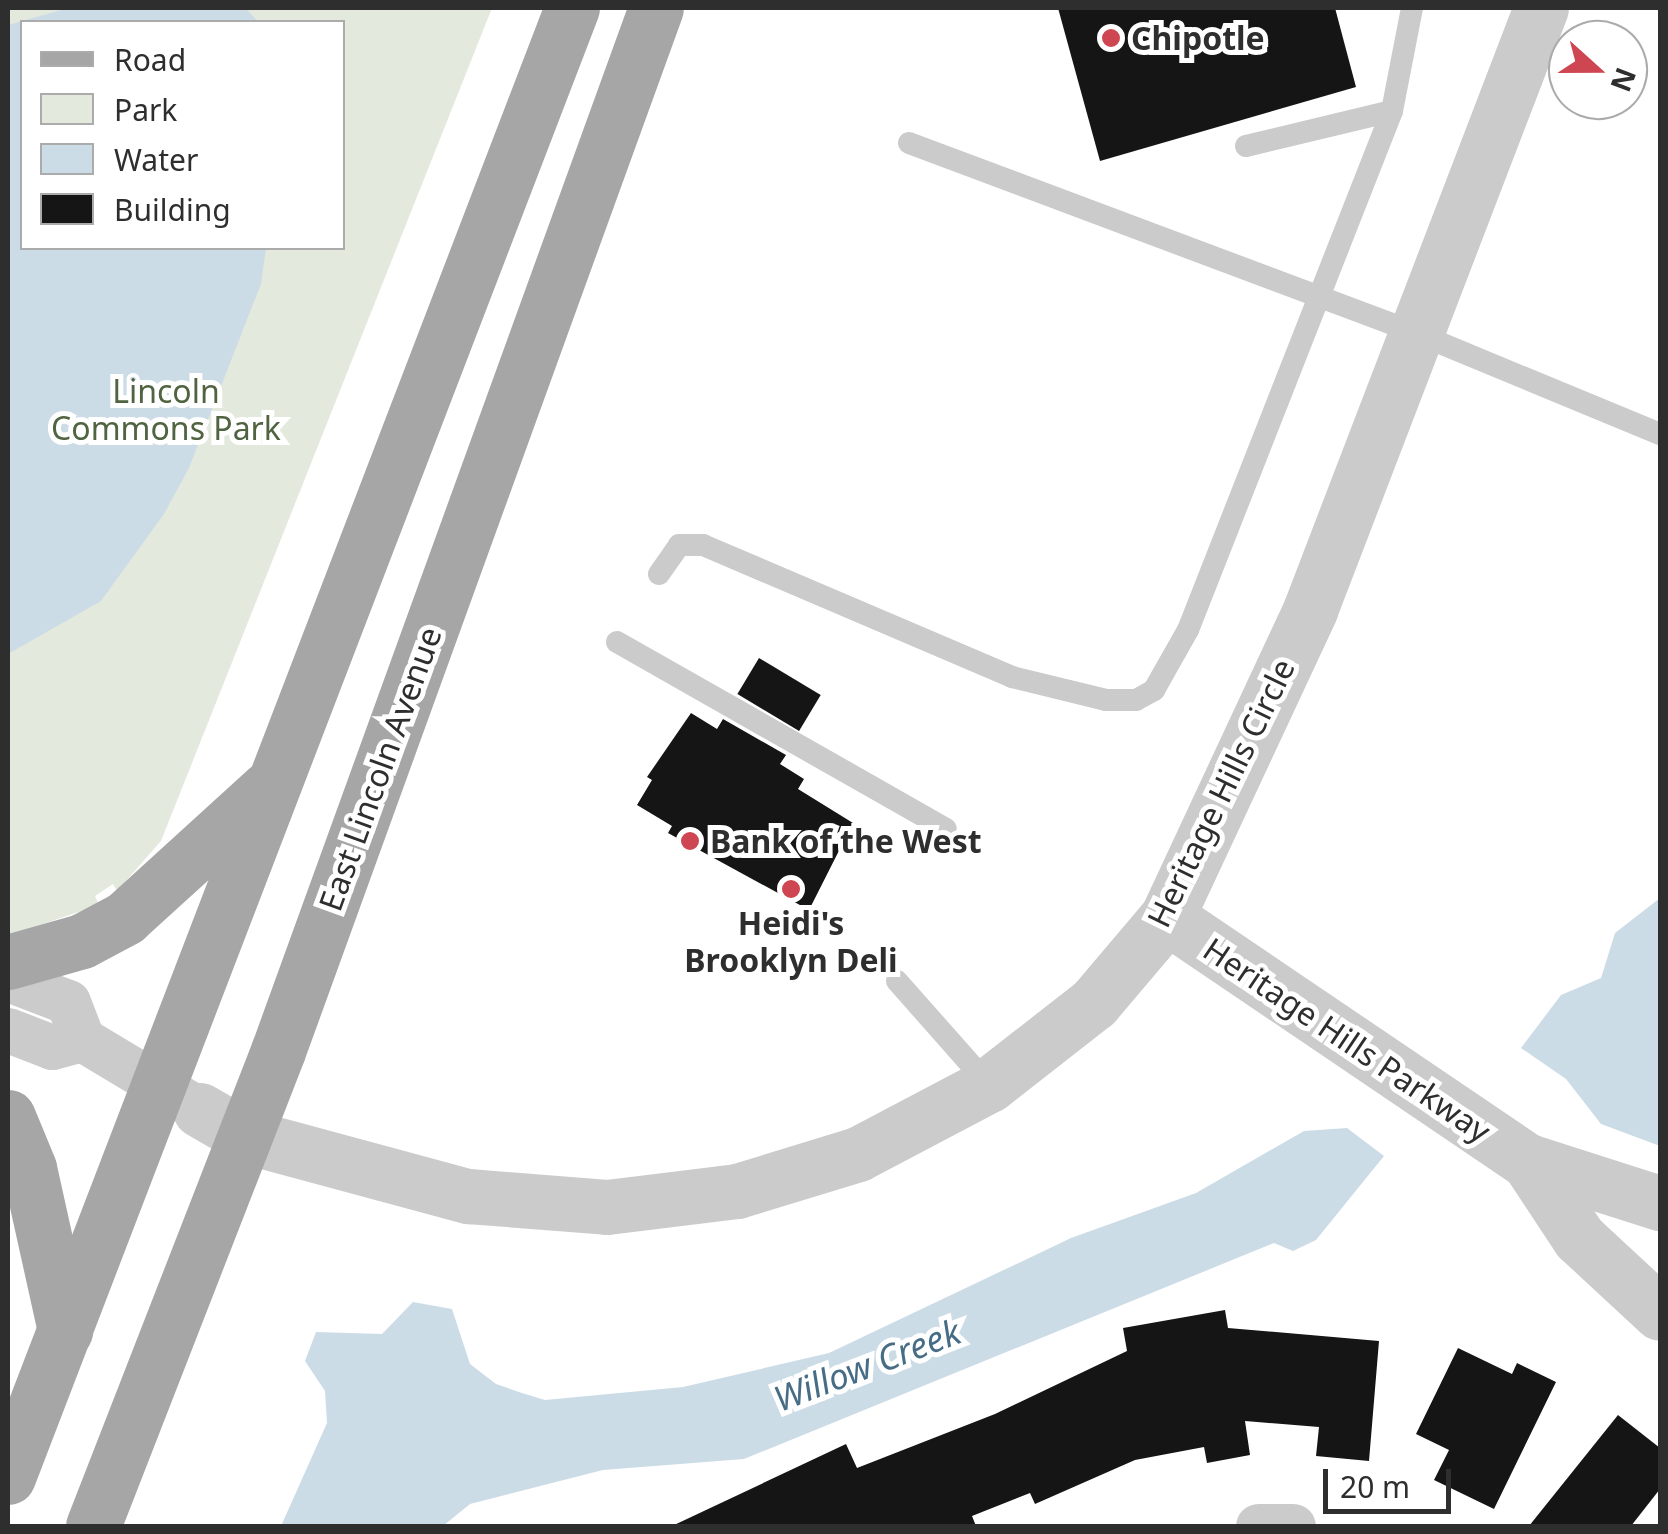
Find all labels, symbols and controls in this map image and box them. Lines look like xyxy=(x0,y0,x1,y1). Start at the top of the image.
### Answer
place label: Chipotle xyxy=(1131,19,1265,57)
legend xyxy=(20,20,345,250)
north arrow xyxy=(1548,20,1648,120)
marker: Chipotle xyxy=(1100,27,1122,49)
text: Road xyxy=(114,39,186,80)
text: N xyxy=(1602,63,1646,97)
text: Park xyxy=(114,89,177,130)
text: Water xyxy=(114,139,198,180)
text: Building xyxy=(114,189,231,230)
park label: Lincoln Commons Park xyxy=(51,373,281,448)
street label: East Lincoln Avenue xyxy=(311,622,449,916)
street label: Heritage Hills Circle xyxy=(1139,653,1303,933)
place label: Bank of the West xyxy=(710,822,982,860)
marker: Bank of the West xyxy=(679,830,701,852)
marker: Heidi's Brooklyn Deli xyxy=(780,878,802,900)
place label: Heidi's Brooklyn Deli xyxy=(684,905,898,980)
street label: Heritage Hills Parkway xyxy=(1196,930,1498,1150)
water label: Willow Creek xyxy=(768,1310,966,1420)
scale bar xyxy=(1328,1449,1456,1511)
text: 20 m xyxy=(1340,1466,1410,1507)

